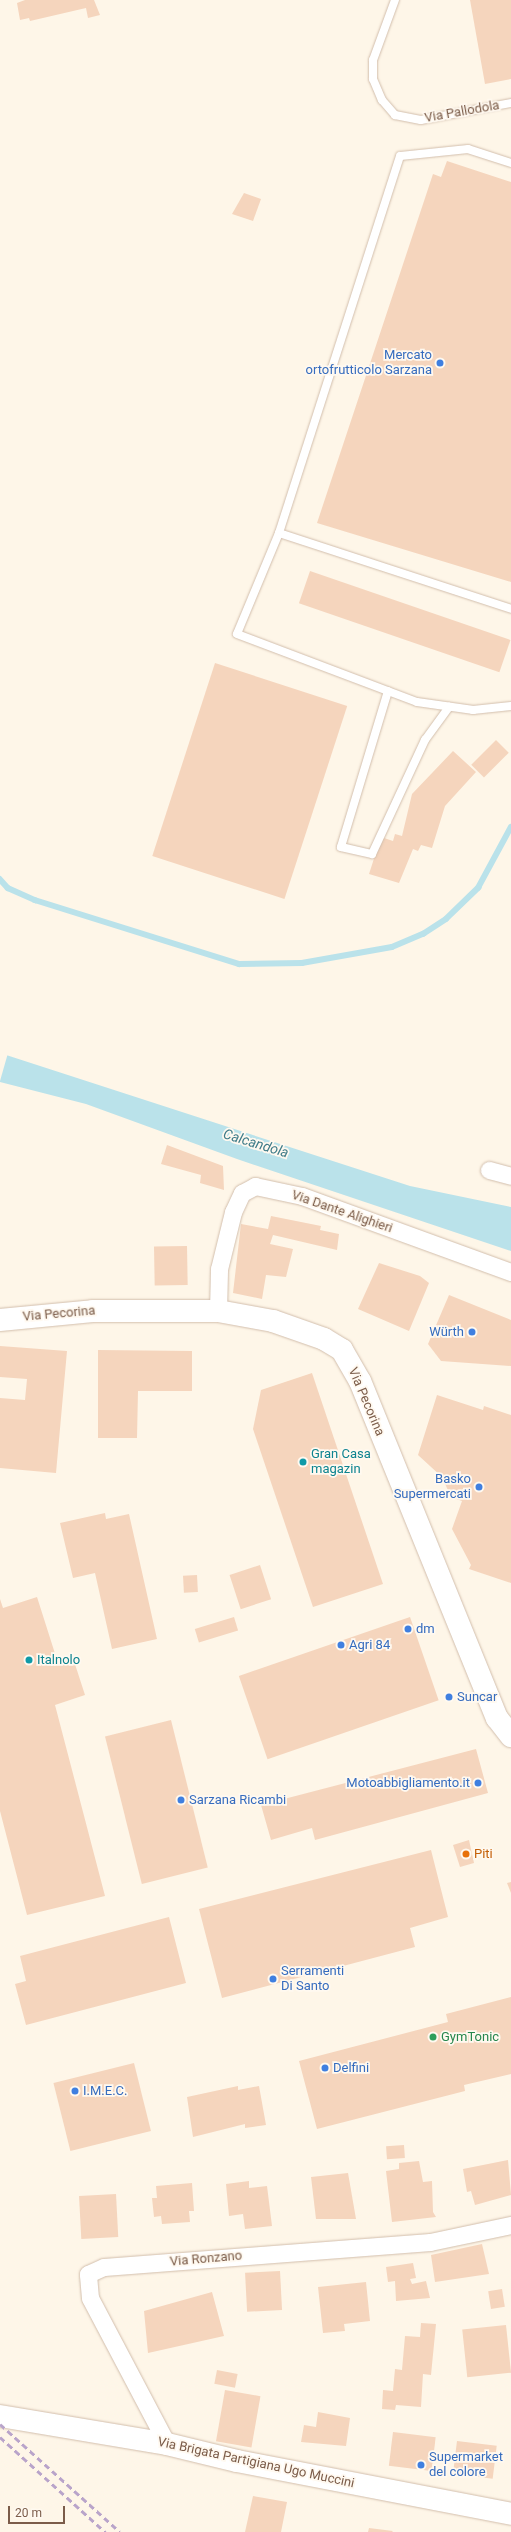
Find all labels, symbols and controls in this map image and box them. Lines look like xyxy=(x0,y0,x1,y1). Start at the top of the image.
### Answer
street label: Via Pallodola xyxy=(423,98,501,126)
place label: Mercato ortofrutticolo Sarzana xyxy=(306,348,432,379)
marker: Mercato ortofrutticolo Sarzana xyxy=(435,358,445,368)
water label: Calcandola xyxy=(221,1125,291,1161)
street label: Via Dante Alighieri xyxy=(289,1187,395,1237)
street label: Via Pecorina xyxy=(22,1303,96,1325)
place label: Würth xyxy=(429,1324,464,1340)
marker: Würth xyxy=(467,1327,477,1337)
street label: Via Pecorina xyxy=(345,1365,387,1439)
place label: Gran Casa magazin xyxy=(311,1447,371,1478)
marker: Gran Casa magazin xyxy=(298,1457,308,1467)
place label: Basko Supermercati xyxy=(394,1472,471,1503)
marker: Basko Supermercati xyxy=(474,1482,484,1492)
place label: dm xyxy=(416,1621,435,1637)
marker: dm xyxy=(403,1624,413,1634)
place label: Agri 84 xyxy=(349,1637,390,1653)
marker: Agri 84 xyxy=(336,1640,346,1650)
place label: Italnolo xyxy=(37,1652,80,1668)
marker: Italnolo xyxy=(24,1655,34,1665)
place label: Suncar xyxy=(457,1689,497,1705)
marker: Suncar xyxy=(444,1692,454,1702)
place label: Motoabbigliamento.it xyxy=(346,1775,470,1791)
marker: Motoabbigliamento.it xyxy=(473,1778,483,1788)
place label: Sarzana Ricambi xyxy=(189,1792,286,1808)
marker: Sarzana Ricambi xyxy=(176,1795,186,1805)
place label: Piti xyxy=(474,1846,493,1862)
marker: Piti xyxy=(461,1849,471,1859)
place label: Serramenti Di Santo xyxy=(281,1964,344,1995)
marker: Serramenti Di Santo xyxy=(268,1974,278,1984)
place label: GymTonic xyxy=(441,2029,499,2045)
marker: GymTonic xyxy=(428,2032,438,2042)
place label: Delfini xyxy=(333,2060,369,2076)
marker: Delfini xyxy=(320,2063,330,2073)
place label: I.M.E.C. xyxy=(83,2083,127,2099)
marker: I.M.E.C. xyxy=(70,2086,80,2096)
street label: Via Ronzano xyxy=(169,2248,243,2270)
street label: Via Brigata Partigiana Ugo Muccini xyxy=(156,2435,356,2491)
place label: Supermarket del colore xyxy=(429,2450,503,2481)
marker: Supermarket del colore xyxy=(416,2460,426,2470)
scale bar xyxy=(10,2498,67,2524)
text: 20 m xyxy=(15,2506,42,2520)

